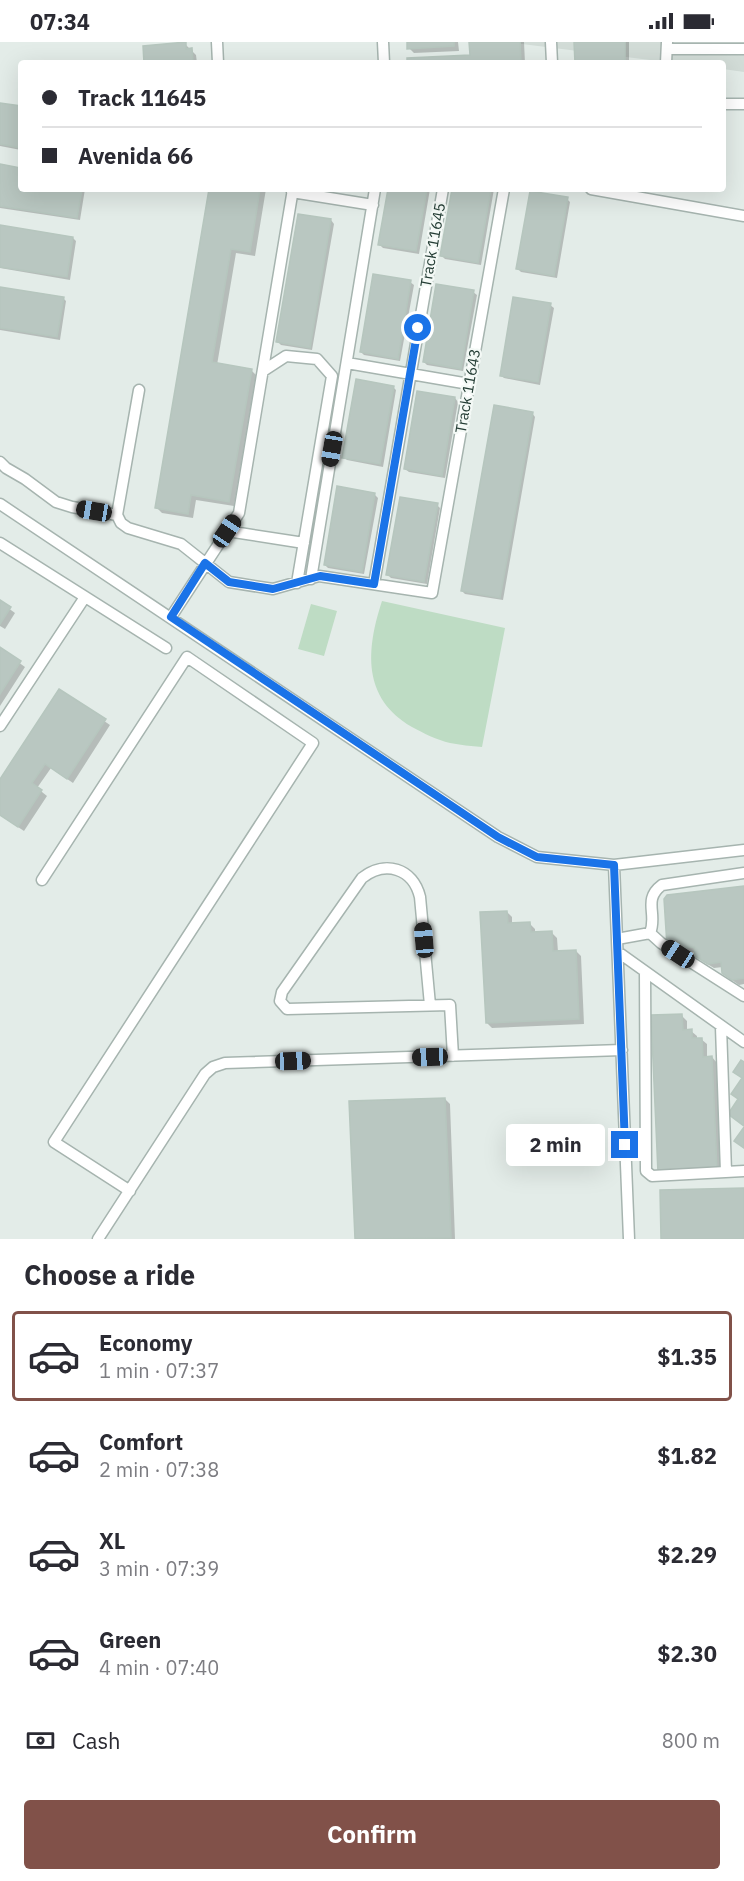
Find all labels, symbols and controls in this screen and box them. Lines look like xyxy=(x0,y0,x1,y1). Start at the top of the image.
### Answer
text: 07:34 xyxy=(30,7,90,36)
text: Track 11645 xyxy=(78,83,206,112)
text: Avenida 66 xyxy=(78,141,193,170)
street label: Track 11645 xyxy=(416,201,449,289)
route start xyxy=(404,314,431,341)
street label: Track 11643 xyxy=(451,347,484,435)
car xyxy=(320,430,344,468)
car xyxy=(75,499,113,523)
car xyxy=(209,511,245,551)
car xyxy=(413,921,435,959)
car xyxy=(658,937,698,971)
car xyxy=(412,1047,448,1067)
car xyxy=(275,1051,311,1071)
callout: 2 min xyxy=(505,1124,604,1166)
text: 2 min xyxy=(529,1131,582,1158)
route end xyxy=(611,1131,638,1158)
text: Choose a ride xyxy=(24,1257,195,1292)
text: Economy xyxy=(99,1328,193,1357)
icon: car xyxy=(27,1329,81,1383)
text: $1.35 xyxy=(657,1342,717,1371)
text: 1 min · 07:37 xyxy=(99,1357,219,1384)
text: Comfort xyxy=(99,1427,183,1456)
icon: car xyxy=(27,1428,81,1482)
text: $1.82 xyxy=(657,1441,717,1470)
text: 2 min · 07:38 xyxy=(99,1456,219,1483)
text: XL xyxy=(99,1526,125,1555)
icon: car xyxy=(27,1527,81,1581)
text: $2.29 xyxy=(657,1540,717,1569)
text: 3 min · 07:39 xyxy=(99,1555,219,1582)
text: Green xyxy=(99,1625,161,1654)
icon: car xyxy=(27,1626,81,1680)
text: $2.30 xyxy=(657,1639,717,1668)
text: 4 min · 07:40 xyxy=(99,1654,219,1681)
icon: cash xyxy=(24,1724,57,1757)
text: Cash xyxy=(72,1726,121,1755)
text: 800 m xyxy=(662,1727,720,1754)
button: Confirm xyxy=(24,1800,720,1869)

